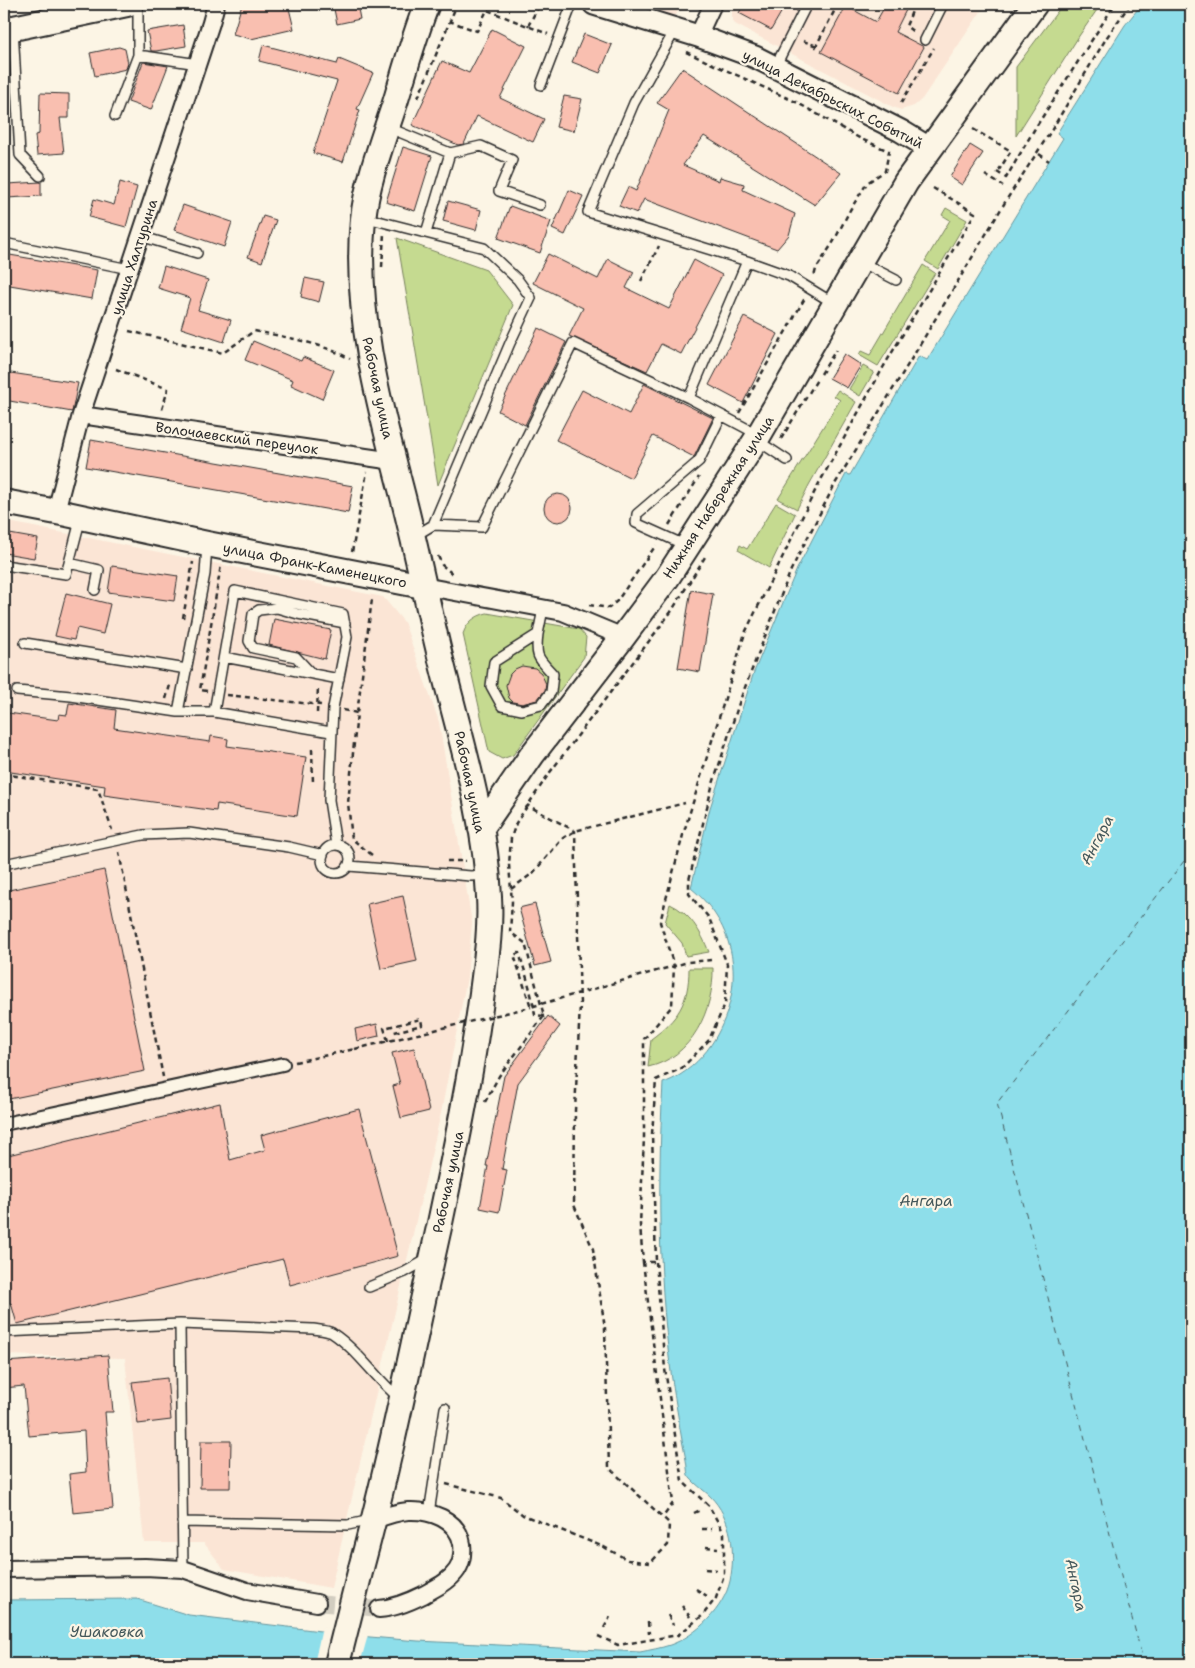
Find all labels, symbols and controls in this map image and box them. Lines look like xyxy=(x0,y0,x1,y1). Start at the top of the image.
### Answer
street label: улица Декабрьских Событий xyxy=(740,46,926,152)
street label: улица Халтурина xyxy=(107,196,161,317)
street label: Рабочая улица xyxy=(358,335,398,441)
street label: Нижняя Набережная улица xyxy=(658,412,778,582)
street label: Волочаевский переулок xyxy=(154,418,320,458)
street label: улица Франк-Каменецкого xyxy=(222,538,408,592)
street label: Рабочая улица xyxy=(450,729,490,835)
water label: Ангара xyxy=(1076,812,1118,868)
street label: Рабочая улица xyxy=(428,1129,468,1235)
water label: Ангара xyxy=(899,1191,953,1211)
water label: Ангара xyxy=(1061,1557,1091,1613)
water label: Ушаковка xyxy=(70,1622,144,1642)

